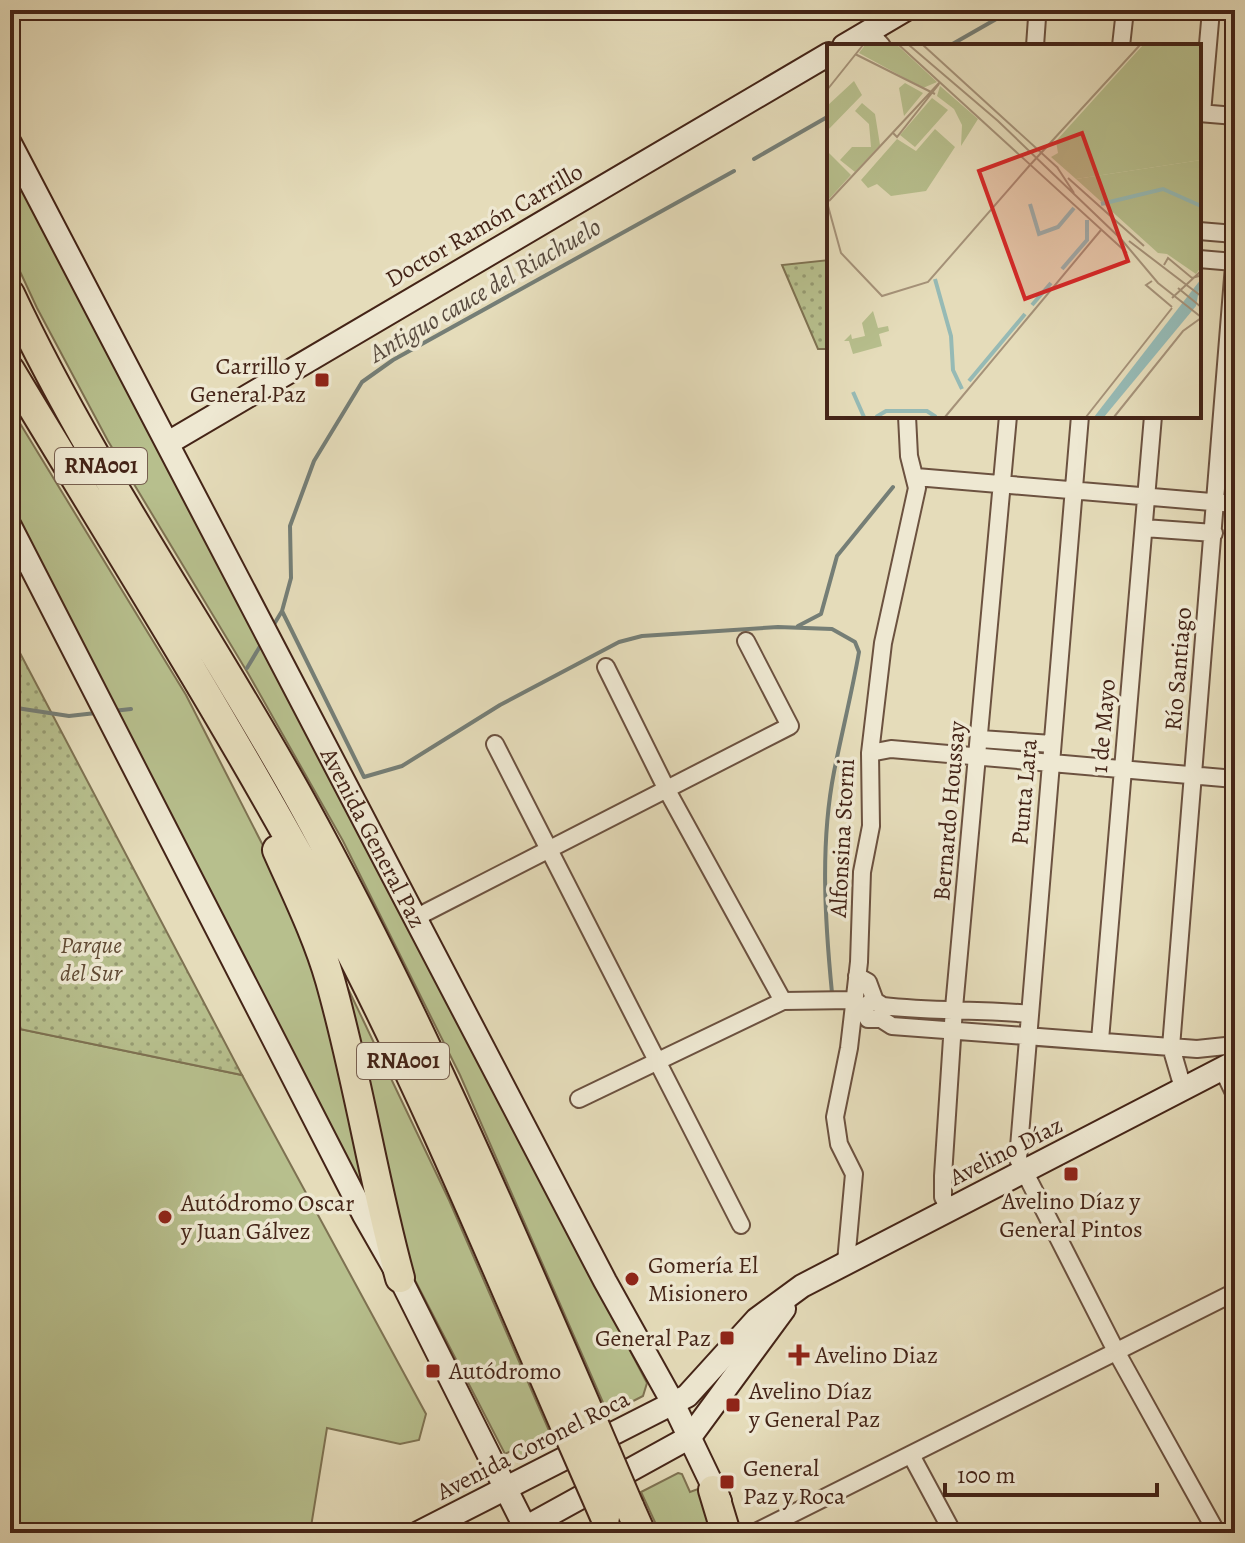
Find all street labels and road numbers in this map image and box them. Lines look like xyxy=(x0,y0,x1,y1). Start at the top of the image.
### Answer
street label: Doctor Ramón Carrillo xyxy=(379,155,589,295)
road number: RNA001 xyxy=(55,448,147,484)
street label: Río Santiago xyxy=(1157,606,1199,732)
street label: 1 de Mayo xyxy=(1083,678,1123,774)
street label: Bernardo Houssay xyxy=(925,720,973,902)
street label: Punta Lara xyxy=(1003,737,1045,847)
street label: Avenida General Paz xyxy=(312,741,434,934)
street label: Alfonsina Storni xyxy=(822,758,862,919)
road number: RNA001 xyxy=(357,1043,449,1079)
street label: Avelino Díaz xyxy=(943,1109,1068,1194)
street label: Avenida Coronel Roca xyxy=(430,1382,636,1508)

